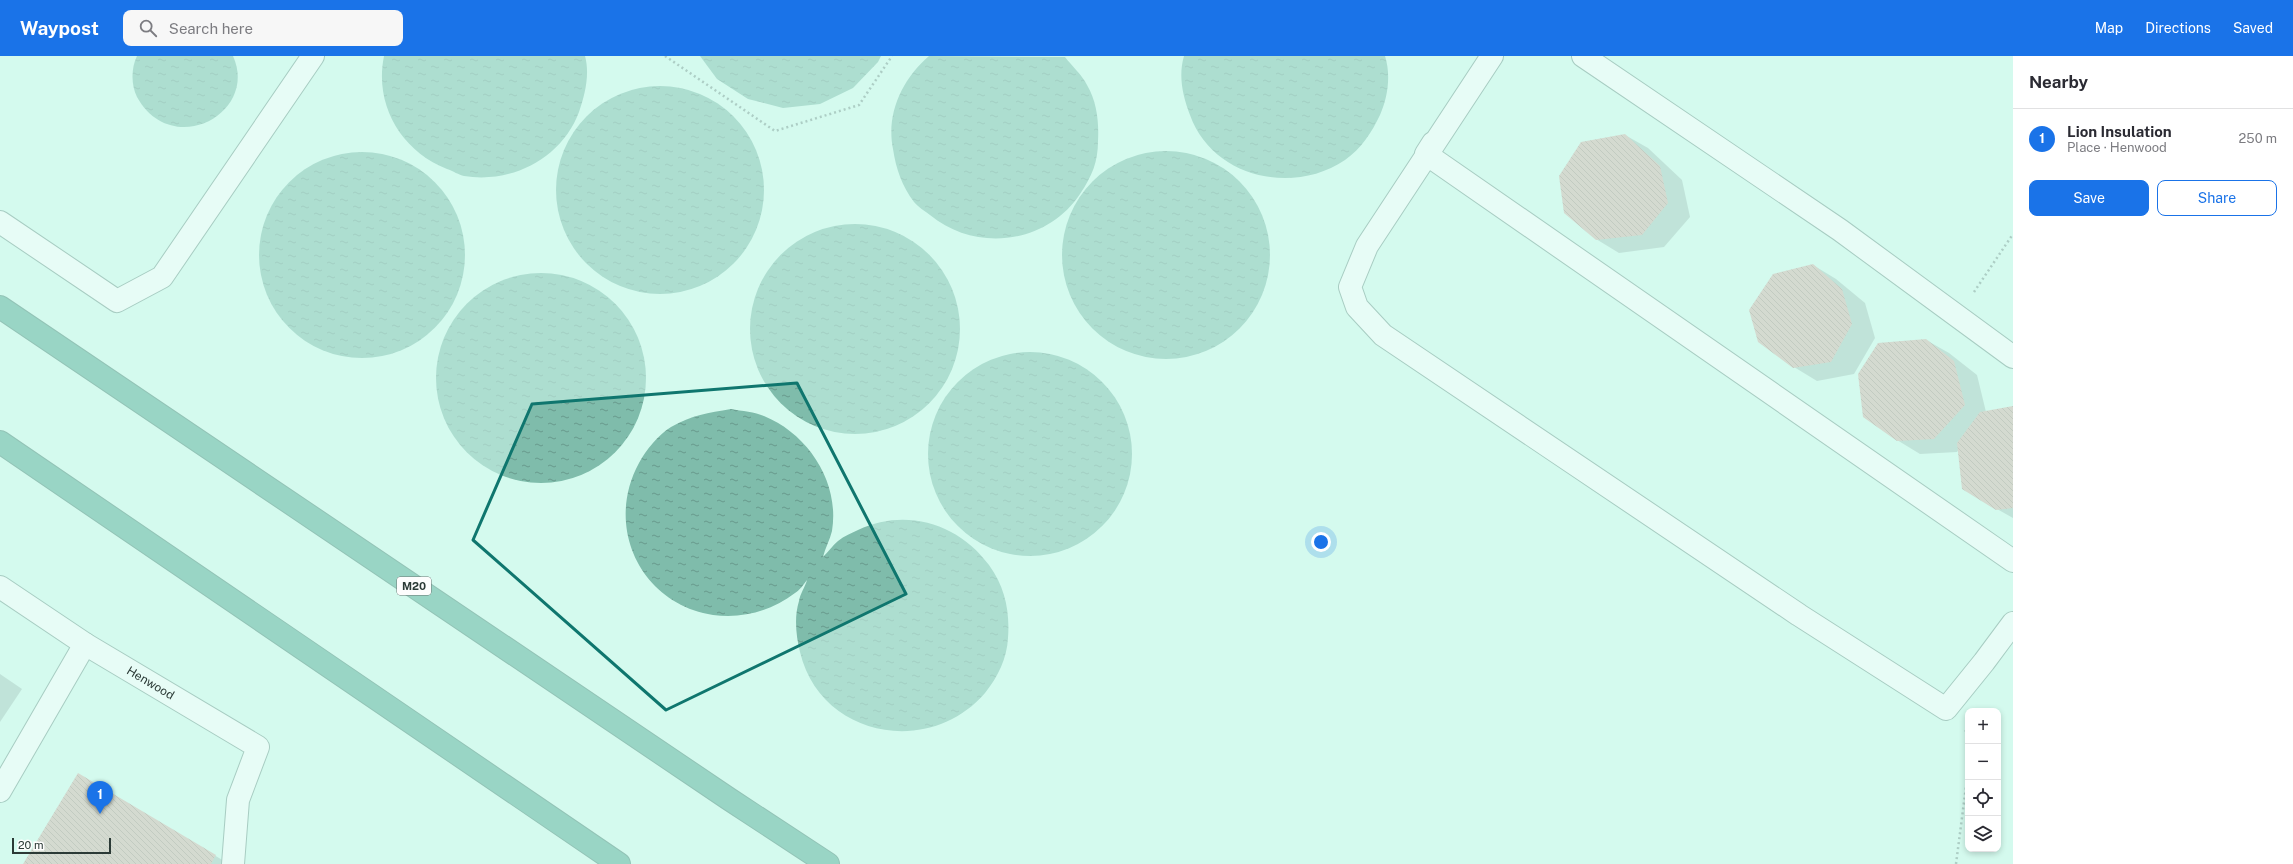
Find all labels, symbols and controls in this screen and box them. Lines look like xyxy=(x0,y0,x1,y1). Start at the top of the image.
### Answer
search box xyxy=(123,10,403,46)
text: Waypost xyxy=(20,17,99,39)
icon: search xyxy=(137,17,159,39)
text: Search here xyxy=(169,20,253,37)
text: Map xyxy=(2095,20,2123,36)
text: Directions xyxy=(2145,20,2211,36)
text: Saved xyxy=(2233,20,2273,36)
text: Nearby xyxy=(2029,72,2088,92)
text: Lion Insulation xyxy=(2067,123,2172,140)
text: 1 xyxy=(2039,131,2045,146)
text: 250 m xyxy=(2239,131,2277,146)
text: Place · Henwood xyxy=(2067,140,2167,155)
button: Save xyxy=(2029,180,2149,216)
button: Share xyxy=(2157,180,2277,216)
your location xyxy=(1311,532,1331,552)
road number: M20 xyxy=(397,577,431,595)
street label: Henwood xyxy=(124,663,177,702)
map controls xyxy=(1965,708,2001,852)
button: + xyxy=(1965,708,2001,744)
button: − xyxy=(1965,744,2001,780)
button: locate xyxy=(1965,780,2001,816)
pin: 1 xyxy=(87,781,113,814)
button: layers xyxy=(1965,816,2001,852)
scale bar xyxy=(12,836,111,855)
text: 20 m xyxy=(18,839,43,851)

